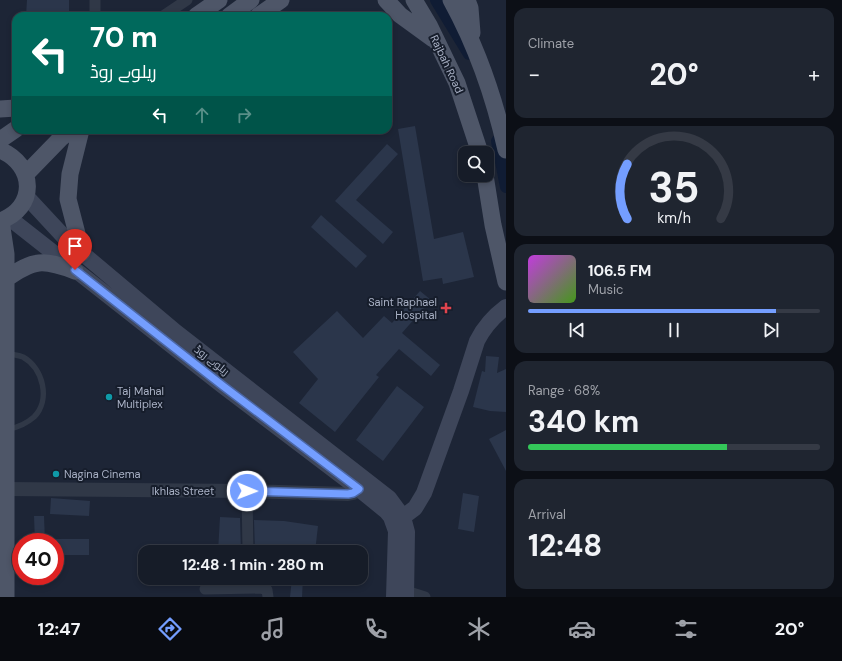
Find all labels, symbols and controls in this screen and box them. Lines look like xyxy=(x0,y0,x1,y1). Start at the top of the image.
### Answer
text: 70 m xyxy=(90,19,158,56)
icon: left xyxy=(24,28,76,80)
street label: Rajbah Road xyxy=(427,33,467,95)
text: Climate xyxy=(528,35,574,52)
text: 20° xyxy=(649,55,699,94)
text: ریلوے روڈ xyxy=(90,60,157,84)
text: − xyxy=(528,60,540,89)
text: + xyxy=(808,60,820,89)
icon: left xyxy=(149,104,171,126)
icon: ahead xyxy=(191,104,213,126)
icon: right xyxy=(233,104,255,126)
map controls xyxy=(458,146,494,182)
button: search xyxy=(458,146,494,182)
text: 35 xyxy=(649,160,699,214)
text: km/h xyxy=(657,208,691,226)
pin xyxy=(58,229,92,270)
icon: arrive xyxy=(64,235,86,257)
text: 106.5 FM xyxy=(588,261,651,281)
text: Music xyxy=(588,281,623,298)
place label: Saint Raphael Hospital xyxy=(368,295,437,322)
marker: Saint Raphael Hospital xyxy=(440,302,452,314)
icon: previous xyxy=(566,319,588,341)
icon: pause xyxy=(663,319,685,341)
icon: next xyxy=(760,319,782,341)
street label: ریلوے روڈ xyxy=(192,342,232,378)
text: Range · 68% xyxy=(528,382,600,399)
place label: Taj Mahal Multiplex xyxy=(117,384,164,411)
marker: Taj Mahal Multiplex xyxy=(104,392,114,402)
text: 340 km xyxy=(528,402,639,441)
place label: Nagina Cinema xyxy=(64,467,140,481)
marker: Nagina Cinema xyxy=(51,469,61,479)
position arrow xyxy=(226,470,268,512)
street label: Ikhlas Street xyxy=(152,484,214,498)
text: Arrival xyxy=(528,506,566,523)
text: 12:48 xyxy=(528,526,602,565)
speed limit sign: 40 xyxy=(12,533,64,585)
text: 12:48 · 1 min · 280 m xyxy=(182,555,324,575)
icon: directions xyxy=(156,615,184,643)
icon: music xyxy=(259,615,287,643)
icon: phone xyxy=(362,615,390,643)
icon: climate xyxy=(465,615,493,643)
icon: car xyxy=(568,615,596,643)
icon: filters xyxy=(672,615,700,643)
text: 12:47 xyxy=(38,617,80,641)
text: 20° xyxy=(775,617,804,641)

